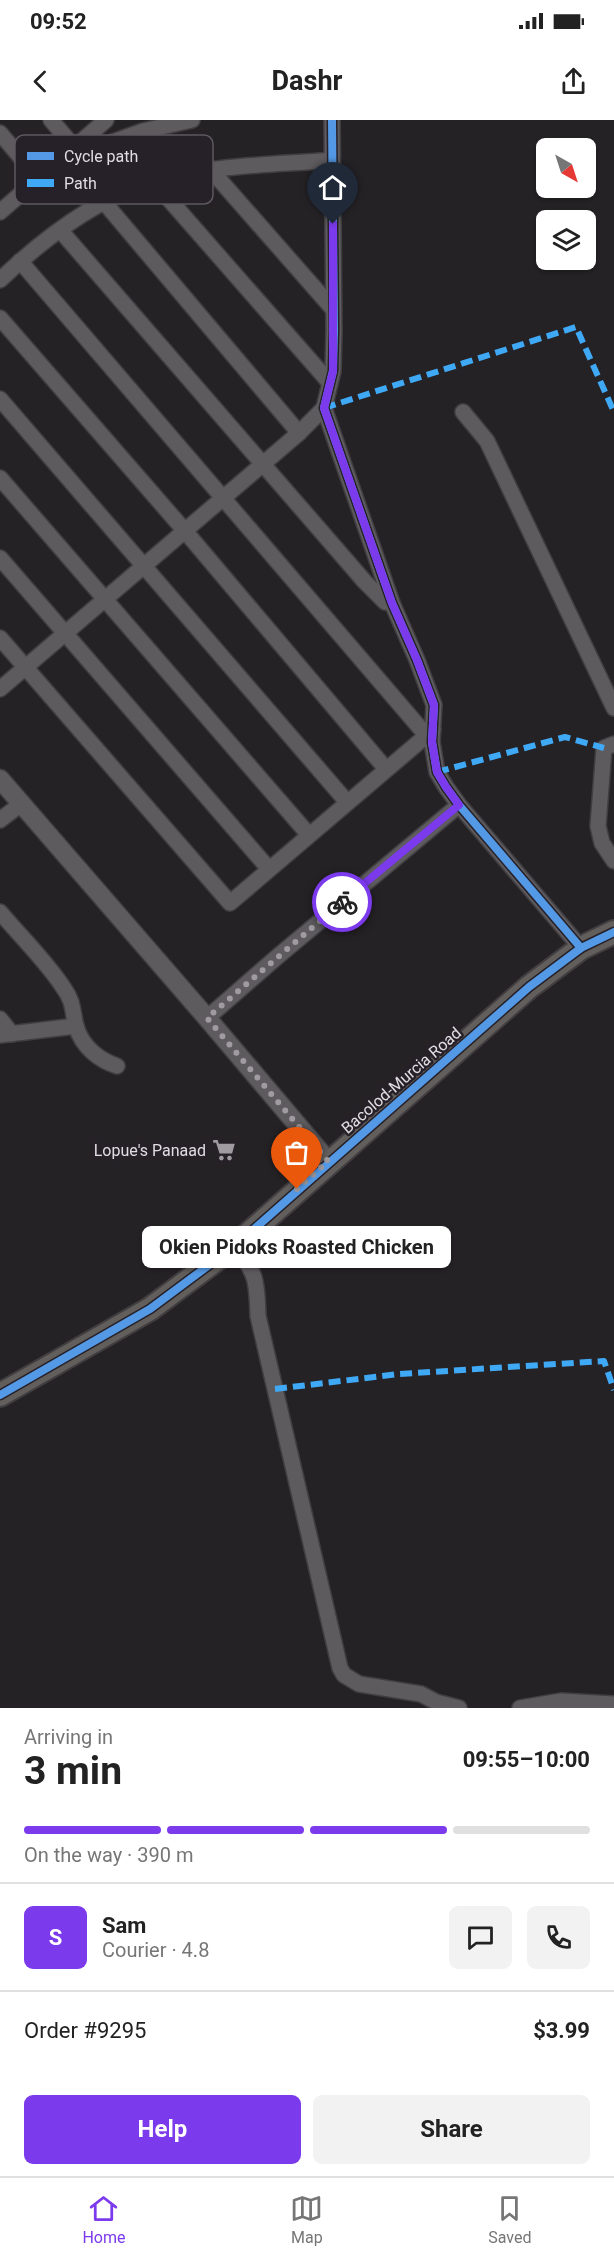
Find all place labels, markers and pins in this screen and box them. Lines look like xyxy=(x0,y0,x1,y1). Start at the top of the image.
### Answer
pin xyxy=(307,162,358,224)
pin xyxy=(271,1127,322,1189)
supermarket icon: Lopue's Panaad xyxy=(211,1137,237,1163)
place label: Lopue's Panaad xyxy=(94,1141,206,1160)
callout: Okien Pidoks Roasted Chicken xyxy=(142,1225,452,1267)

